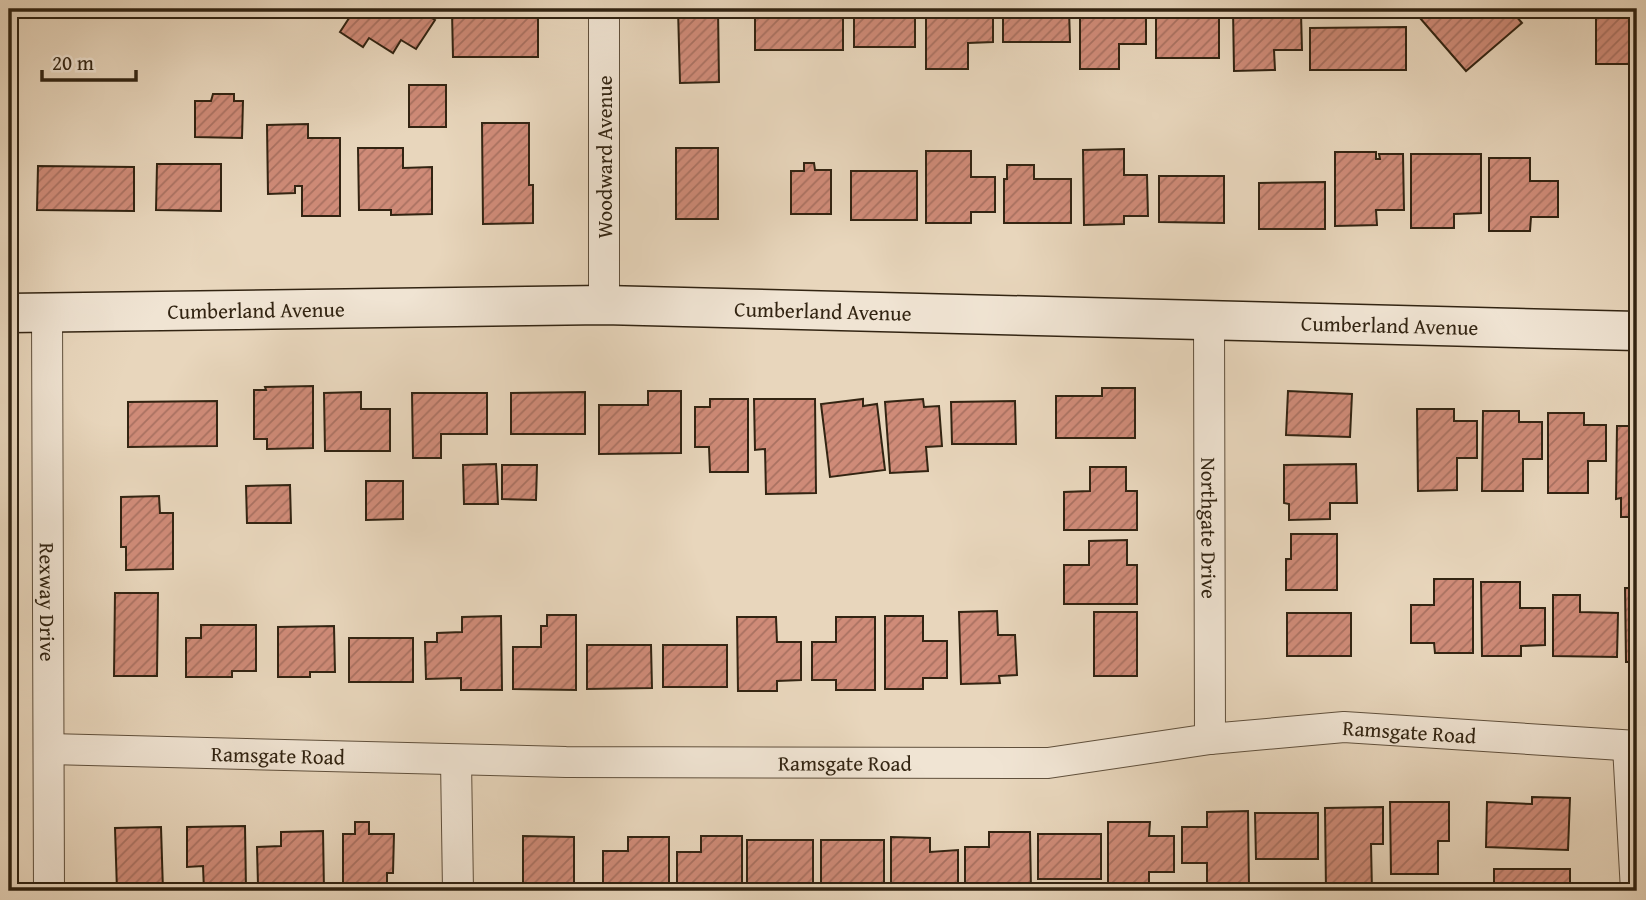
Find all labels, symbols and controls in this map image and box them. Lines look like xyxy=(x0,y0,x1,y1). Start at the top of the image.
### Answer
scale bar xyxy=(42,38,136,82)
text: 20 m xyxy=(52,47,94,78)
street label: Woodward Avenue xyxy=(589,75,620,239)
street label: Cumberland Avenue xyxy=(167,293,345,326)
street label: Cumberland Avenue xyxy=(734,293,912,328)
street label: Cumberland Avenue xyxy=(1301,307,1479,343)
street label: Northgate Drive xyxy=(1194,457,1225,599)
street label: Rexway Drive xyxy=(32,542,64,662)
street label: Ramsgate Road xyxy=(1342,711,1478,751)
street label: Ramsgate Road xyxy=(211,738,346,772)
street label: Ramsgate Road xyxy=(778,747,913,778)

